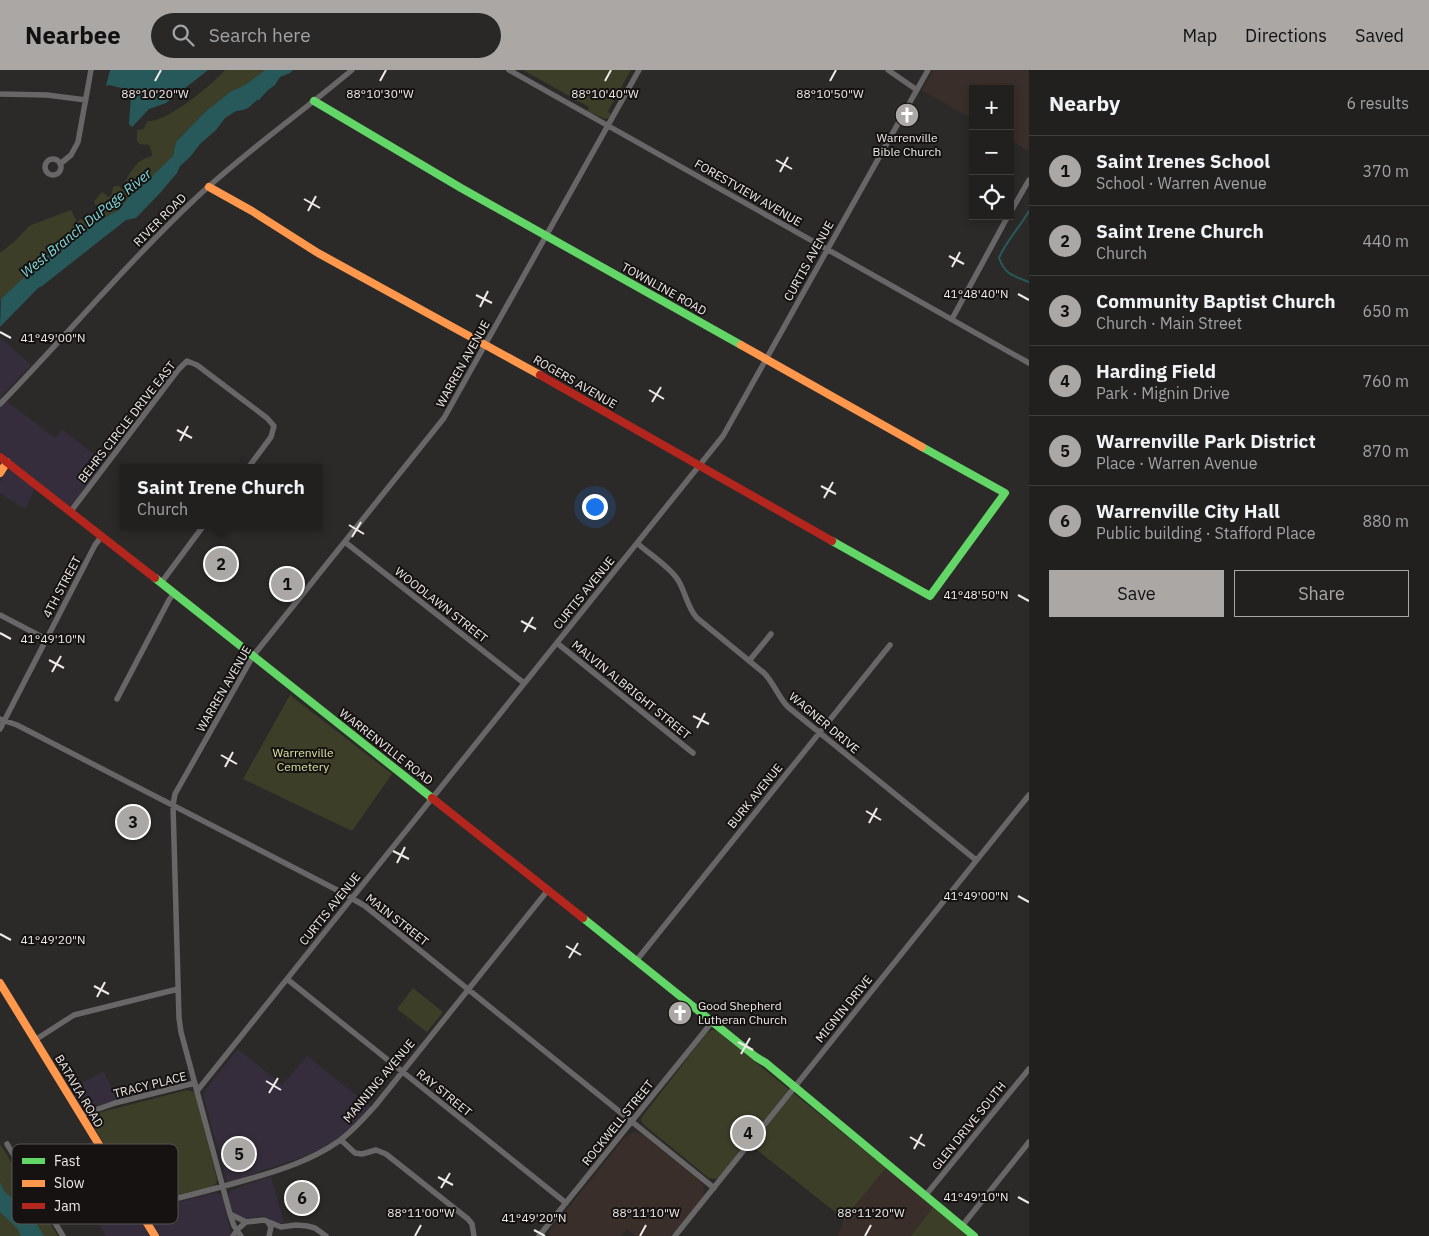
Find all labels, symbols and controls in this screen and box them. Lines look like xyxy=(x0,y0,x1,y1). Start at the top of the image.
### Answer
search box xyxy=(151,13,501,58)
text: Nearbee xyxy=(25,19,121,51)
icon: search xyxy=(169,21,197,49)
text: Search here xyxy=(209,23,311,47)
text: Map xyxy=(1182,24,1217,47)
text: Directions xyxy=(1245,24,1327,47)
text: Saved xyxy=(1355,24,1404,47)
map controls xyxy=(969,85,1014,220)
button: + xyxy=(969,85,1014,130)
text: 88°10'20"W xyxy=(121,86,189,101)
text: 88°10'30"W xyxy=(346,86,414,101)
text: 88°10'40"W xyxy=(571,86,639,101)
text: 88°10'50"W xyxy=(796,86,864,101)
text: Nearby xyxy=(1049,89,1120,117)
text: 6 results xyxy=(1346,93,1409,113)
church icon: Warrenville Bible Church xyxy=(894,102,920,128)
place label: Warrenville Bible Church xyxy=(873,130,941,159)
button: − xyxy=(969,130,1014,175)
text: Saint Irenes School xyxy=(1096,149,1270,173)
street label: FORESTVIEW AVENUE xyxy=(692,156,804,229)
text: 1 xyxy=(1060,161,1070,181)
text: 370 m xyxy=(1362,161,1409,181)
water label: West Branch DuPage River xyxy=(17,164,156,281)
text: School · Warren Avenue xyxy=(1096,173,1267,193)
button: locate xyxy=(969,175,1014,220)
street label: RIVER ROAD xyxy=(130,190,189,249)
street label: CURTIS AVENUE xyxy=(780,218,837,304)
text: Saint Irene Church xyxy=(1096,219,1264,243)
text: 2 xyxy=(1060,231,1070,251)
text: 440 m xyxy=(1362,231,1409,251)
text: Church xyxy=(1096,243,1147,263)
street label: TOWNLINE ROAD xyxy=(619,259,709,318)
text: 41°48'40"N xyxy=(943,286,1009,301)
text: Community Baptist Church xyxy=(1096,289,1336,313)
text: 3 xyxy=(1060,301,1070,321)
text: 650 m xyxy=(1362,301,1409,321)
text: Church · Main Street xyxy=(1096,313,1242,333)
street label: WARREN AVENUE xyxy=(432,318,493,410)
text: 41°49'00"N xyxy=(20,330,86,345)
street label: ROGERS AVENUE xyxy=(531,352,620,412)
street label: BEHRS CIRCLE DRIVE EAST xyxy=(75,358,179,485)
text: Harding Field xyxy=(1096,359,1216,383)
text: 4 xyxy=(1060,371,1070,391)
text: 760 m xyxy=(1362,371,1409,391)
text: Park · Mignin Drive xyxy=(1096,383,1230,403)
text: Warrenville Park District xyxy=(1096,429,1316,453)
text: 5 xyxy=(1060,441,1070,461)
text: 870 m xyxy=(1362,441,1409,461)
text: Place · Warren Avenue xyxy=(1096,453,1257,473)
popup xyxy=(120,464,322,529)
text: Saint Irene Church xyxy=(137,475,305,499)
your location xyxy=(582,494,608,520)
text: Church xyxy=(137,499,188,519)
text: Warrenville City Hall xyxy=(1096,499,1280,523)
text: 6 xyxy=(1060,511,1070,531)
text: 880 m xyxy=(1362,511,1409,531)
text: Public building · Stafford Place xyxy=(1096,523,1315,543)
pin: 2 xyxy=(205,545,237,583)
street label: 4TH STREET xyxy=(39,553,84,620)
street label: CURTIS AVENUE xyxy=(550,553,618,632)
street label: WOODLAWN STREET xyxy=(392,564,491,646)
pin: 1 xyxy=(271,565,303,603)
button: Save xyxy=(1049,570,1224,617)
button: Share xyxy=(1234,570,1409,617)
text: 41°48'50"N xyxy=(943,587,1009,602)
text: 41°49'10"N xyxy=(20,631,86,646)
street label: MALVIN ALBRIGHT STREET xyxy=(569,637,694,742)
street label: WARREN AVENUE xyxy=(193,643,254,735)
street label: WAGNER DRIVE xyxy=(786,689,863,756)
street label: WARRENVILLE ROAD xyxy=(336,705,436,788)
park label: Warrenville Cemetery xyxy=(273,745,334,774)
street label: BURK AVENUE xyxy=(724,760,785,831)
pin: 3 xyxy=(117,803,149,841)
street label: CURTIS AVENUE xyxy=(296,869,364,948)
text: 41°49'00"N xyxy=(943,888,1009,903)
street label: MAIN STREET xyxy=(363,890,432,949)
text: 41°49'20"N xyxy=(20,932,86,947)
street label: MIGNIN DRIVE xyxy=(812,972,875,1045)
place label: Good Shepherd Lutheran Church xyxy=(698,998,787,1027)
church icon: Good Shepherd Lutheran Church xyxy=(667,1000,693,1026)
street label: MANNING AVENUE xyxy=(339,1036,418,1125)
street label: BATAVIA ROAD xyxy=(52,1052,107,1130)
street label: RAY STREET xyxy=(414,1066,475,1120)
street label: TRACY PLACE xyxy=(112,1068,188,1101)
street label: ROCKWELL STREET xyxy=(579,1077,657,1169)
street label: GLEN DRIVE SOUTH xyxy=(928,1078,1009,1173)
pin: 4 xyxy=(732,1114,764,1152)
pin: 5 xyxy=(223,1135,255,1173)
legend xyxy=(12,1144,178,1224)
text: Fast xyxy=(54,1152,80,1170)
text: Slow xyxy=(54,1174,85,1192)
pin: 6 xyxy=(286,1179,318,1217)
text: 41°49'10"N xyxy=(943,1189,1009,1204)
text: Jam xyxy=(54,1197,81,1215)
text: 88°11'00"W xyxy=(387,1205,455,1220)
text: 88°11'10"W xyxy=(612,1205,680,1220)
text: 88°11'20"W xyxy=(837,1205,905,1220)
text: 41°49'20"N xyxy=(501,1210,567,1225)

